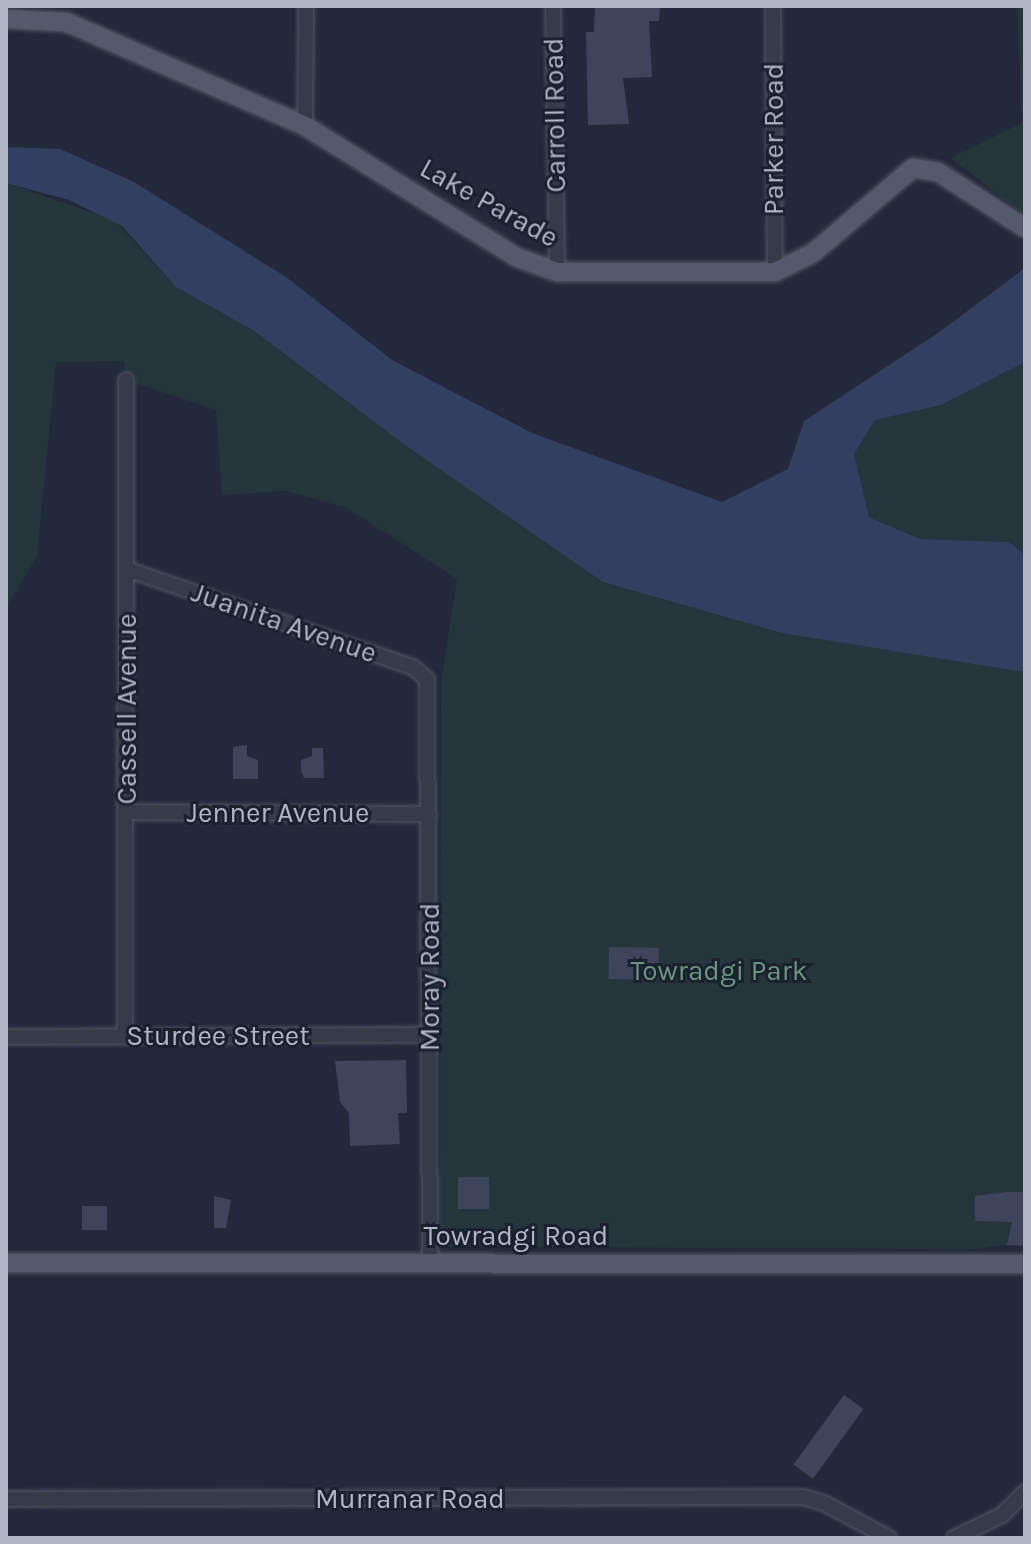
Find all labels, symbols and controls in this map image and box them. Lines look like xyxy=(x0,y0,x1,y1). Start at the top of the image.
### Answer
street label: Carroll Road xyxy=(537,37,573,193)
street label: Parker Road xyxy=(757,63,791,215)
street label: Lake Parade xyxy=(414,151,564,255)
street label: Juanita Avenue xyxy=(187,576,381,670)
street label: Cassell Avenue xyxy=(110,614,144,804)
street label: Jenner Avenue xyxy=(187,796,369,830)
street label: Moray Road xyxy=(413,903,447,1051)
park label: Towradgi Park xyxy=(630,954,808,988)
street label: Sturdee Street xyxy=(126,1019,310,1053)
street label: Towradgi Road xyxy=(424,1219,608,1253)
street label: Murranar Road xyxy=(315,1482,505,1516)

